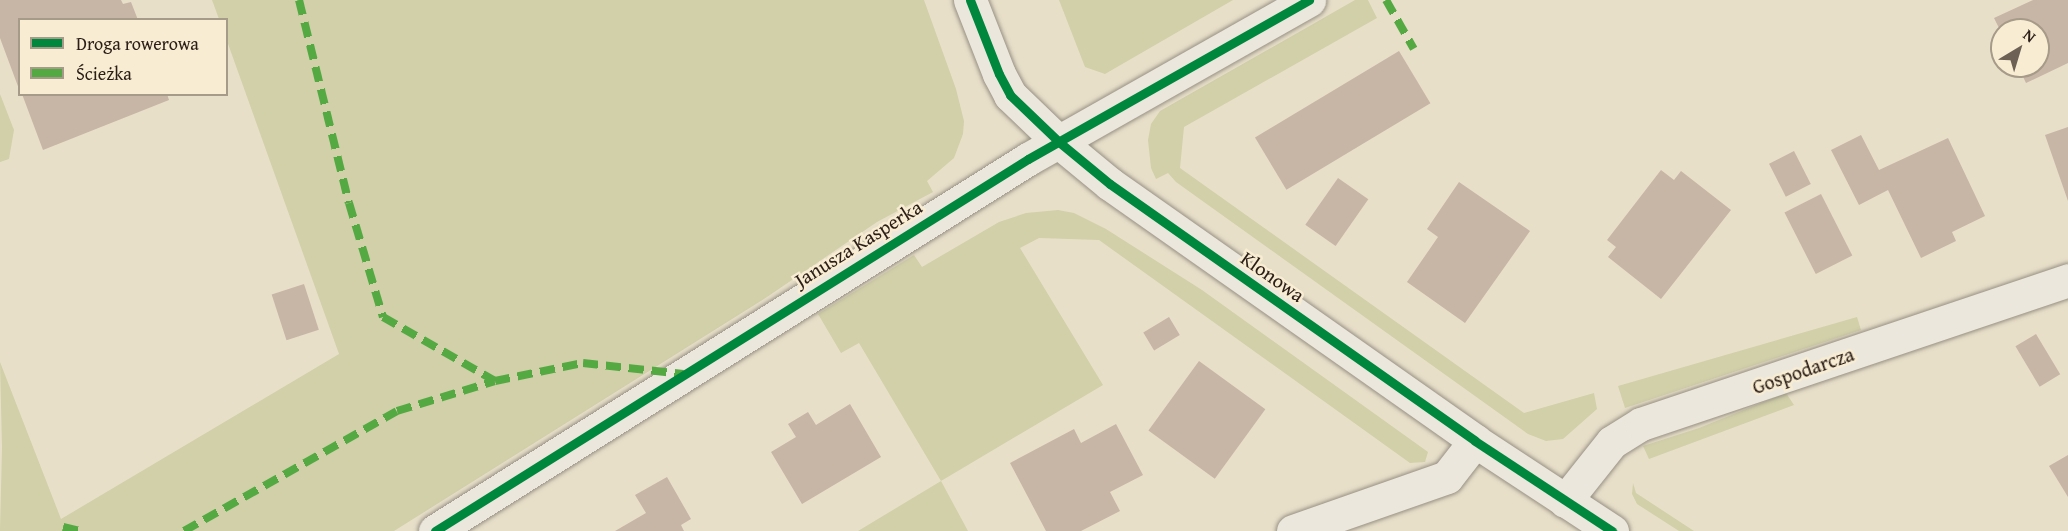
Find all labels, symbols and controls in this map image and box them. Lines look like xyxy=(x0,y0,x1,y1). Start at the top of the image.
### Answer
legend xyxy=(18,18,228,96)
north arrow xyxy=(1990,18,2050,78)
text: N xyxy=(2018,23,2041,48)
text: Droga rowerowa xyxy=(76,30,199,57)
text: Ścieżka xyxy=(76,60,132,87)
street label: Janusza Kasperka xyxy=(790,194,926,292)
street label: Klonowa xyxy=(1237,245,1309,307)
street label: Gospodarcza xyxy=(1749,341,1857,399)

